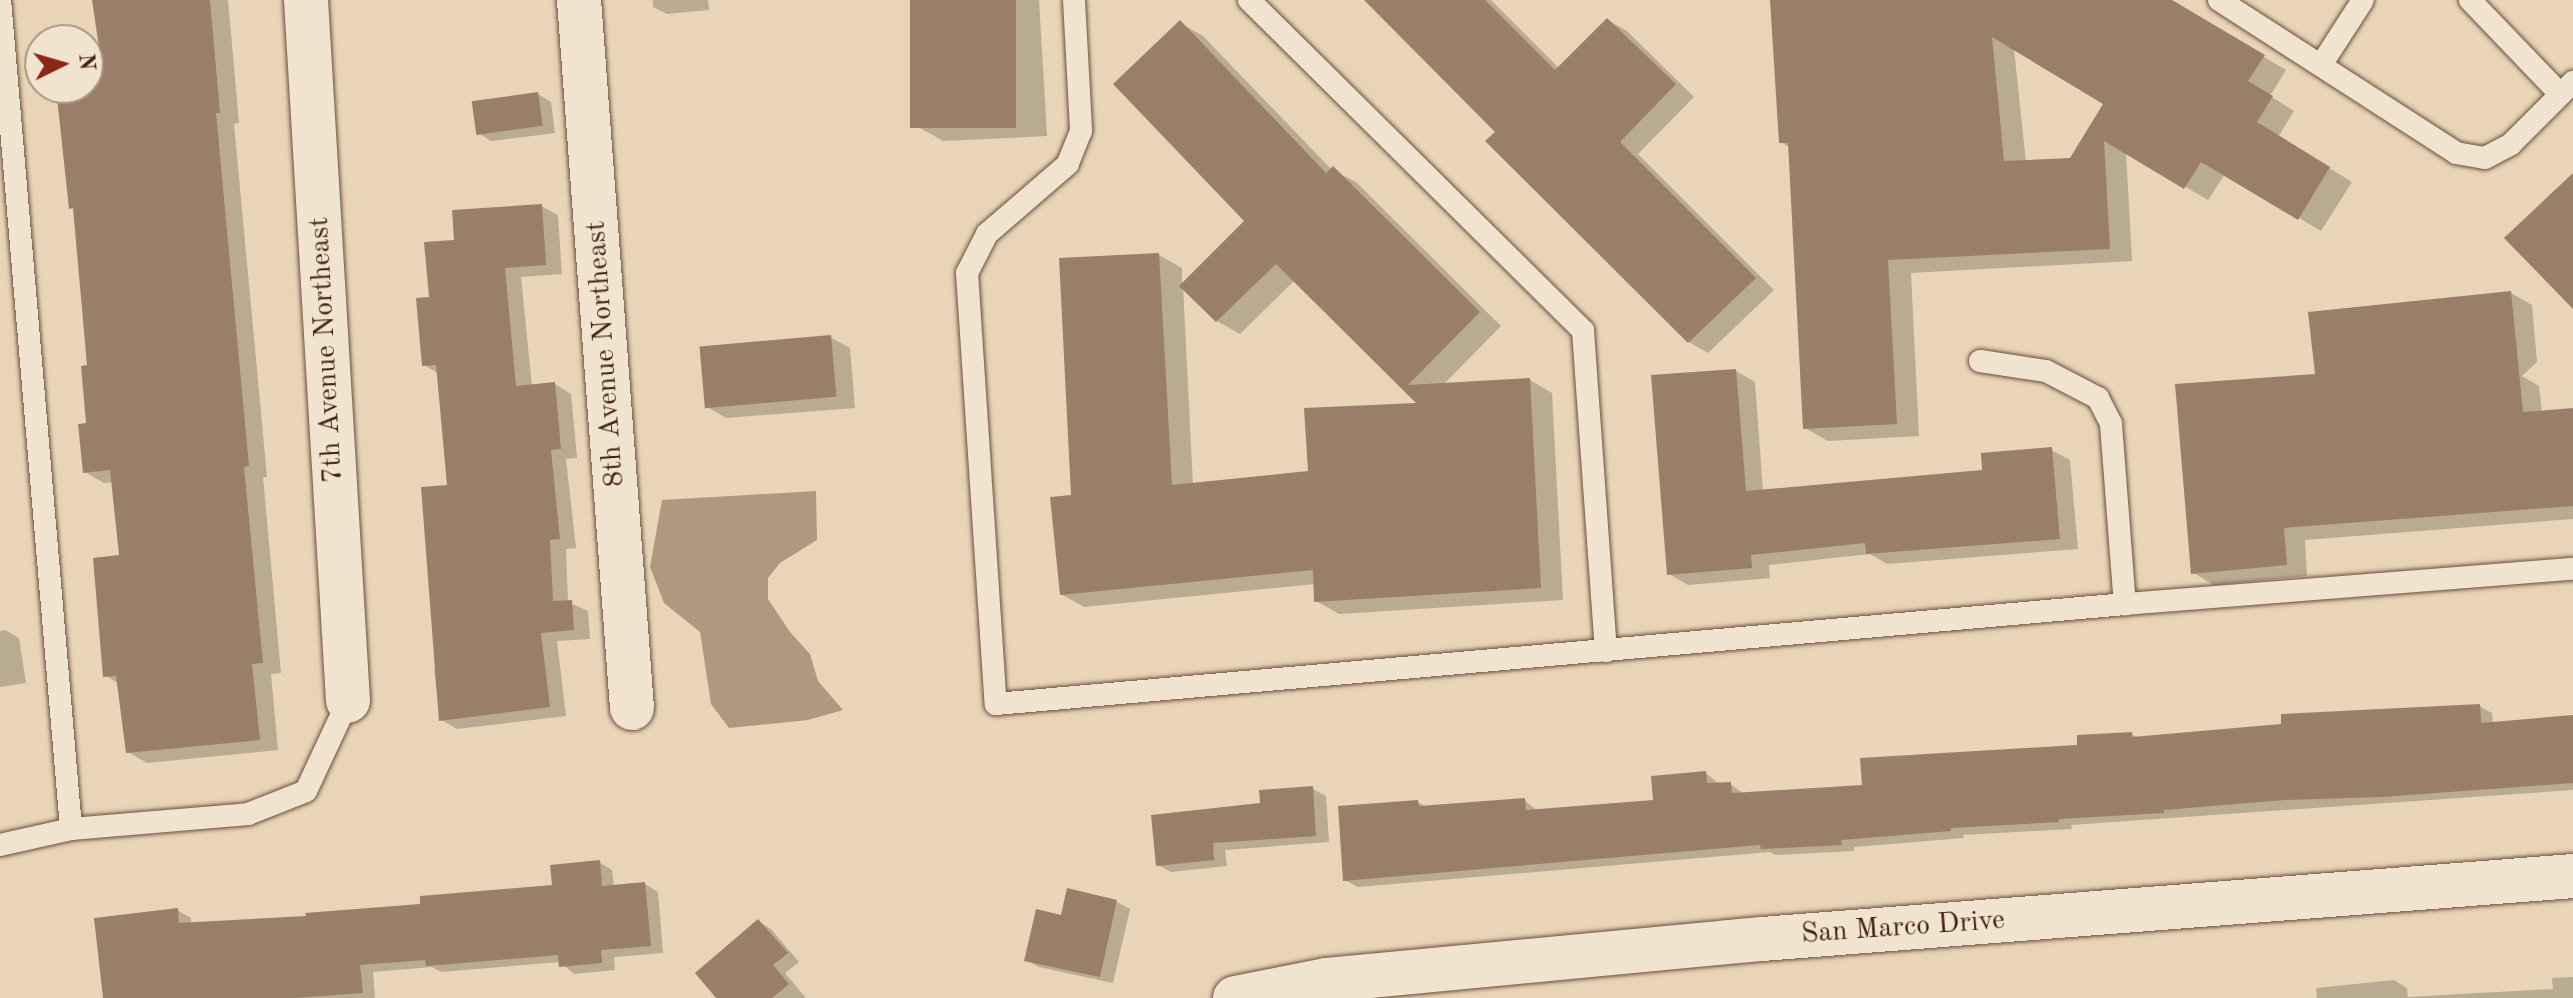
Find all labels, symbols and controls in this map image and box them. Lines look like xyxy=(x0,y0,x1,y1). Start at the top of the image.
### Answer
north arrow xyxy=(24,24,104,104)
text: N xyxy=(74,53,98,71)
street label: 7th Avenue Northeast xyxy=(303,216,351,484)
street label: 8th Avenue Northeast xyxy=(580,220,632,488)
street label: San Marco Drive xyxy=(1800,904,2006,952)

